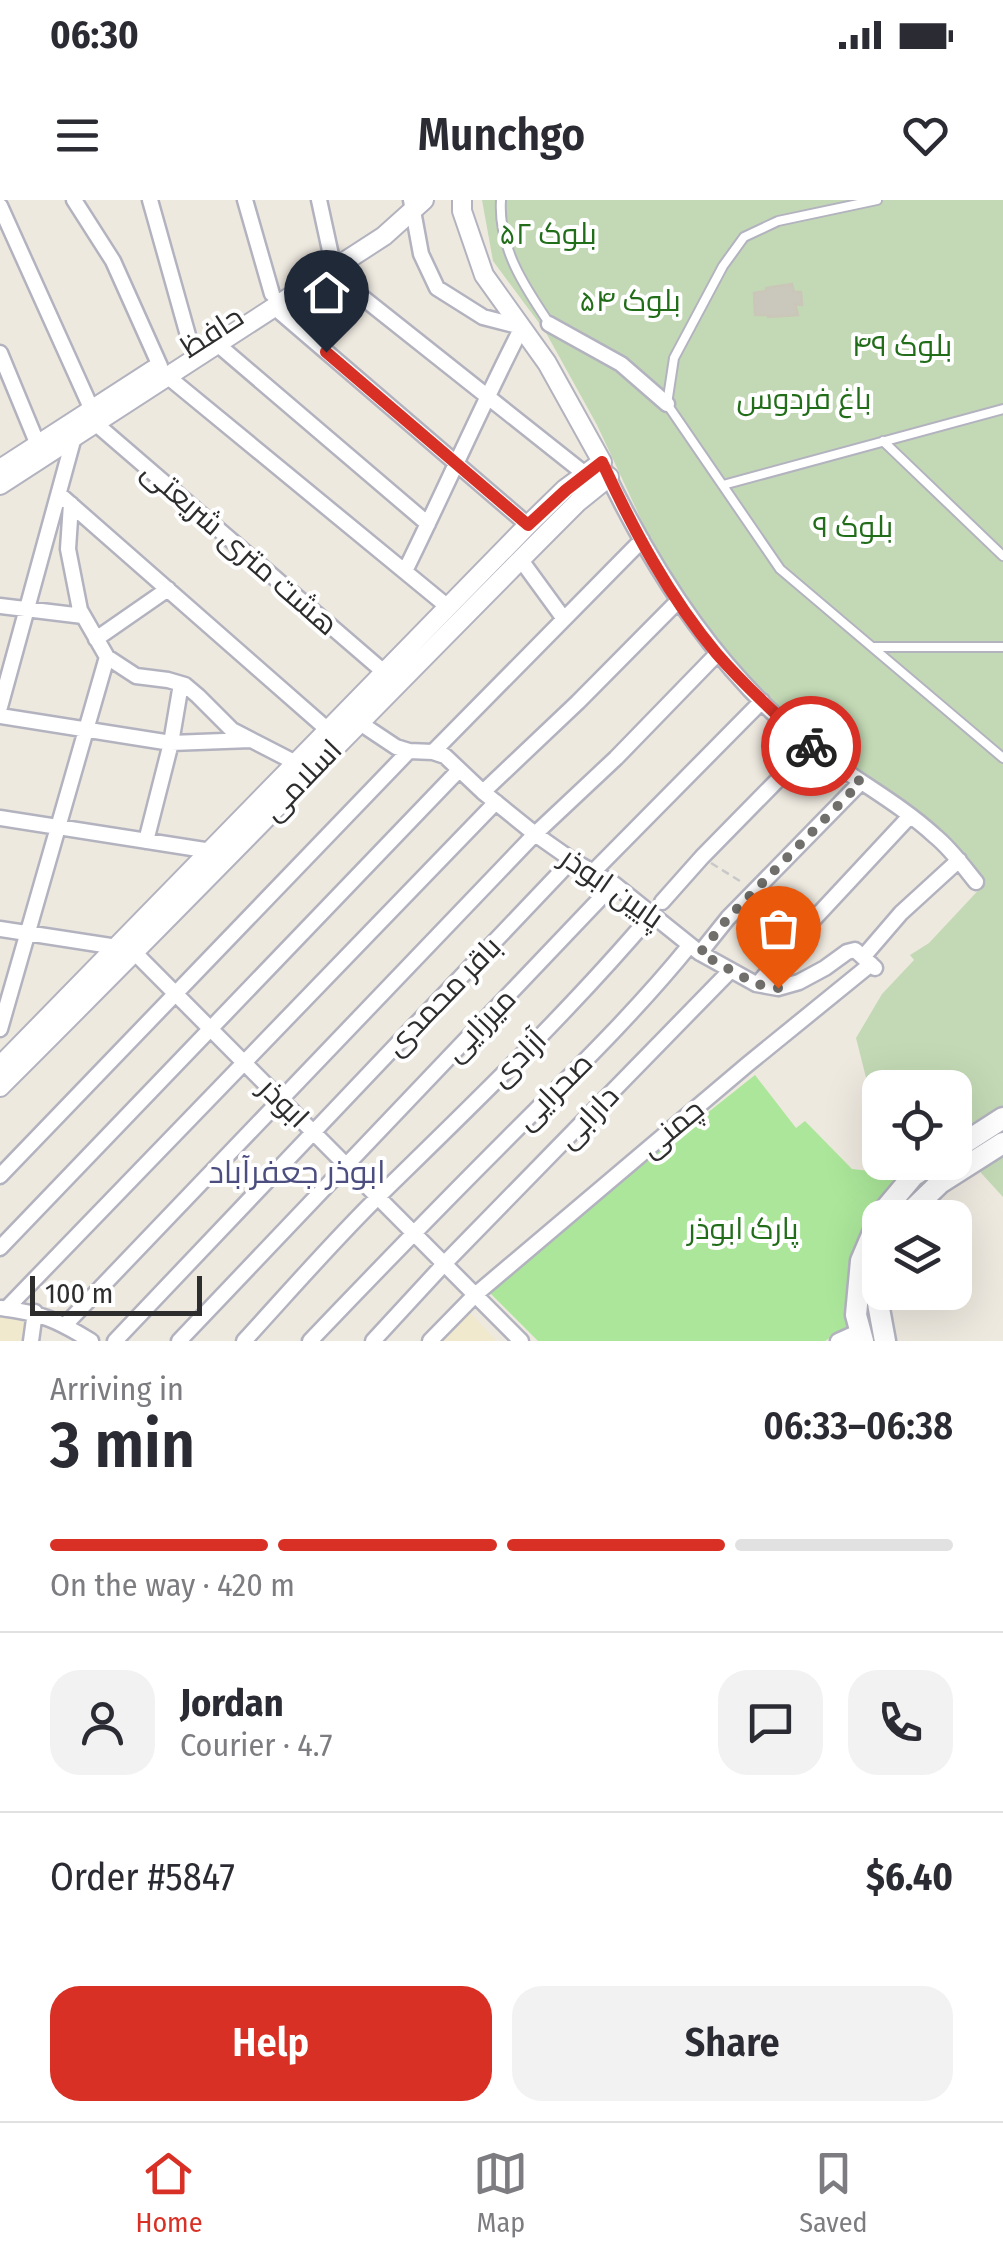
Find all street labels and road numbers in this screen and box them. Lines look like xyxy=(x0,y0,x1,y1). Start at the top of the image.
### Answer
street label: حافظ xyxy=(174,298,250,366)
street label: هشت متری شریعتی xyxy=(135,453,345,643)
street label: اسلامی xyxy=(255,732,349,828)
street label: پایین ابوذر xyxy=(551,838,670,937)
street label: باقر محمدی xyxy=(377,929,509,1063)
street label: میرزایی xyxy=(437,981,523,1069)
street label: آزادی xyxy=(482,1022,554,1094)
street label: صحرایی xyxy=(508,1045,600,1137)
street label: ابوذر xyxy=(250,1069,316,1135)
street label: دارابی xyxy=(550,1078,626,1156)
street label: چمنی xyxy=(633,1091,712,1166)

